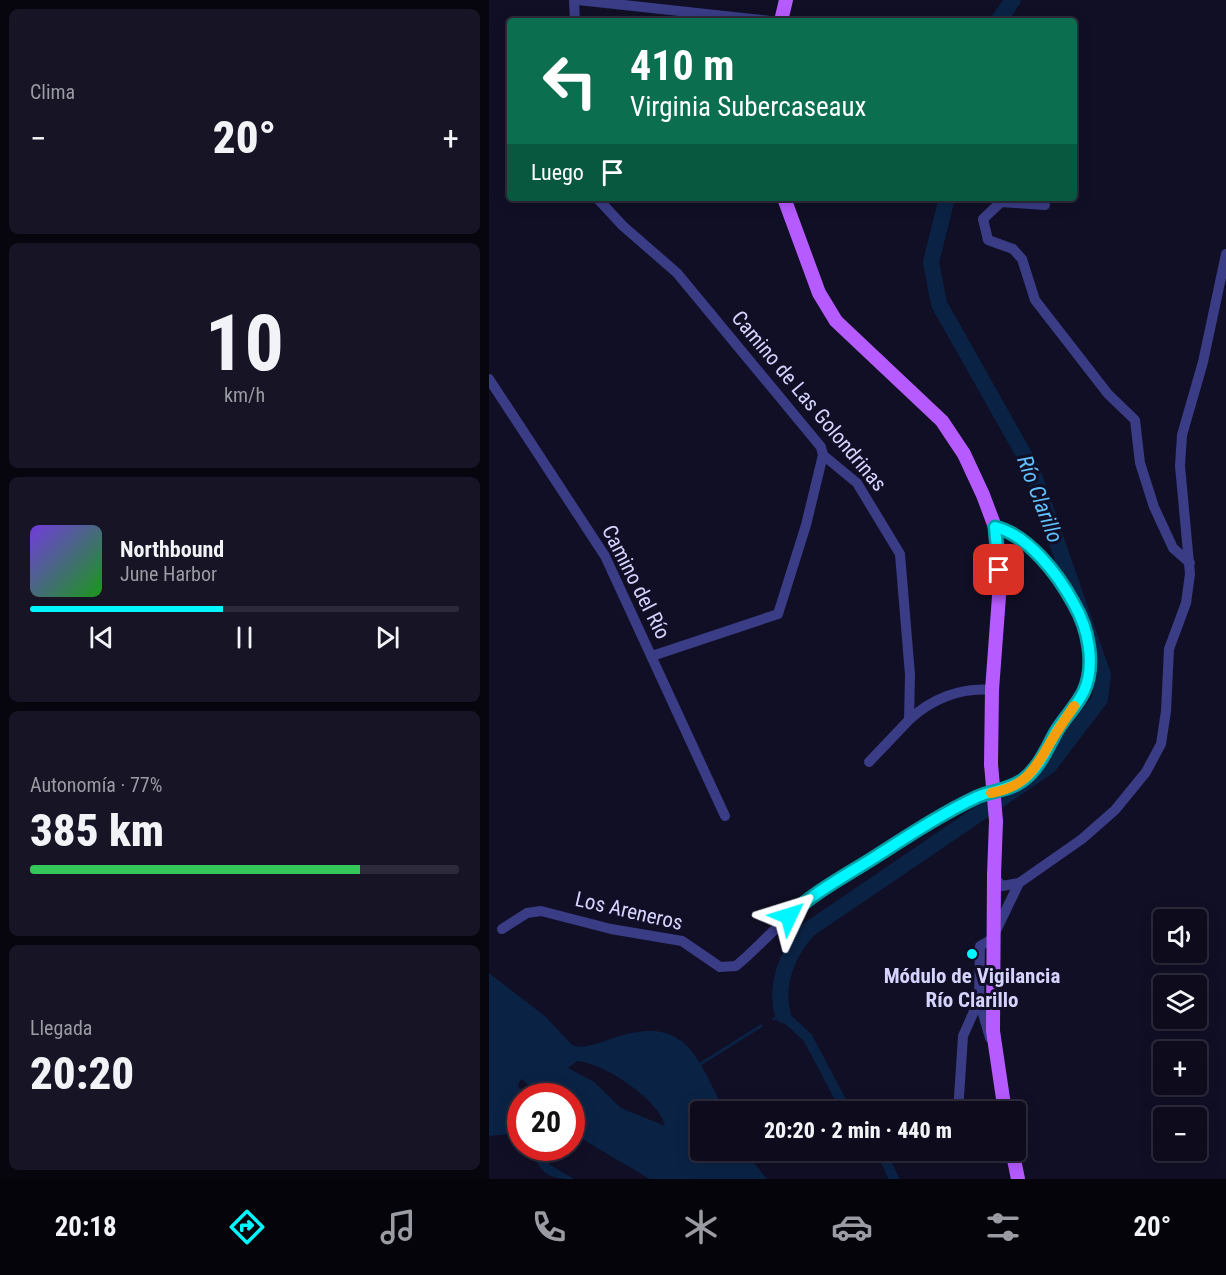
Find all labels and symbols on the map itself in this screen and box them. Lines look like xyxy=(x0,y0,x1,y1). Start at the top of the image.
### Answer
street label: Camino de Las Golondrinas xyxy=(727,306,891,496)
water label: Río Clarillo xyxy=(1012,452,1068,546)
street label: Camino del Río xyxy=(597,521,675,643)
pin xyxy=(973,544,1024,595)
position arrow xyxy=(757,884,821,948)
street label: Los Areneros xyxy=(573,887,685,935)
marker: Módulo de Vigilancia Río Clarillo xyxy=(965,947,979,961)
place label: Módulo de Vigilancia Río Clarillo xyxy=(884,964,1060,1012)
speed limit sign: 20 xyxy=(507,1083,585,1161)

